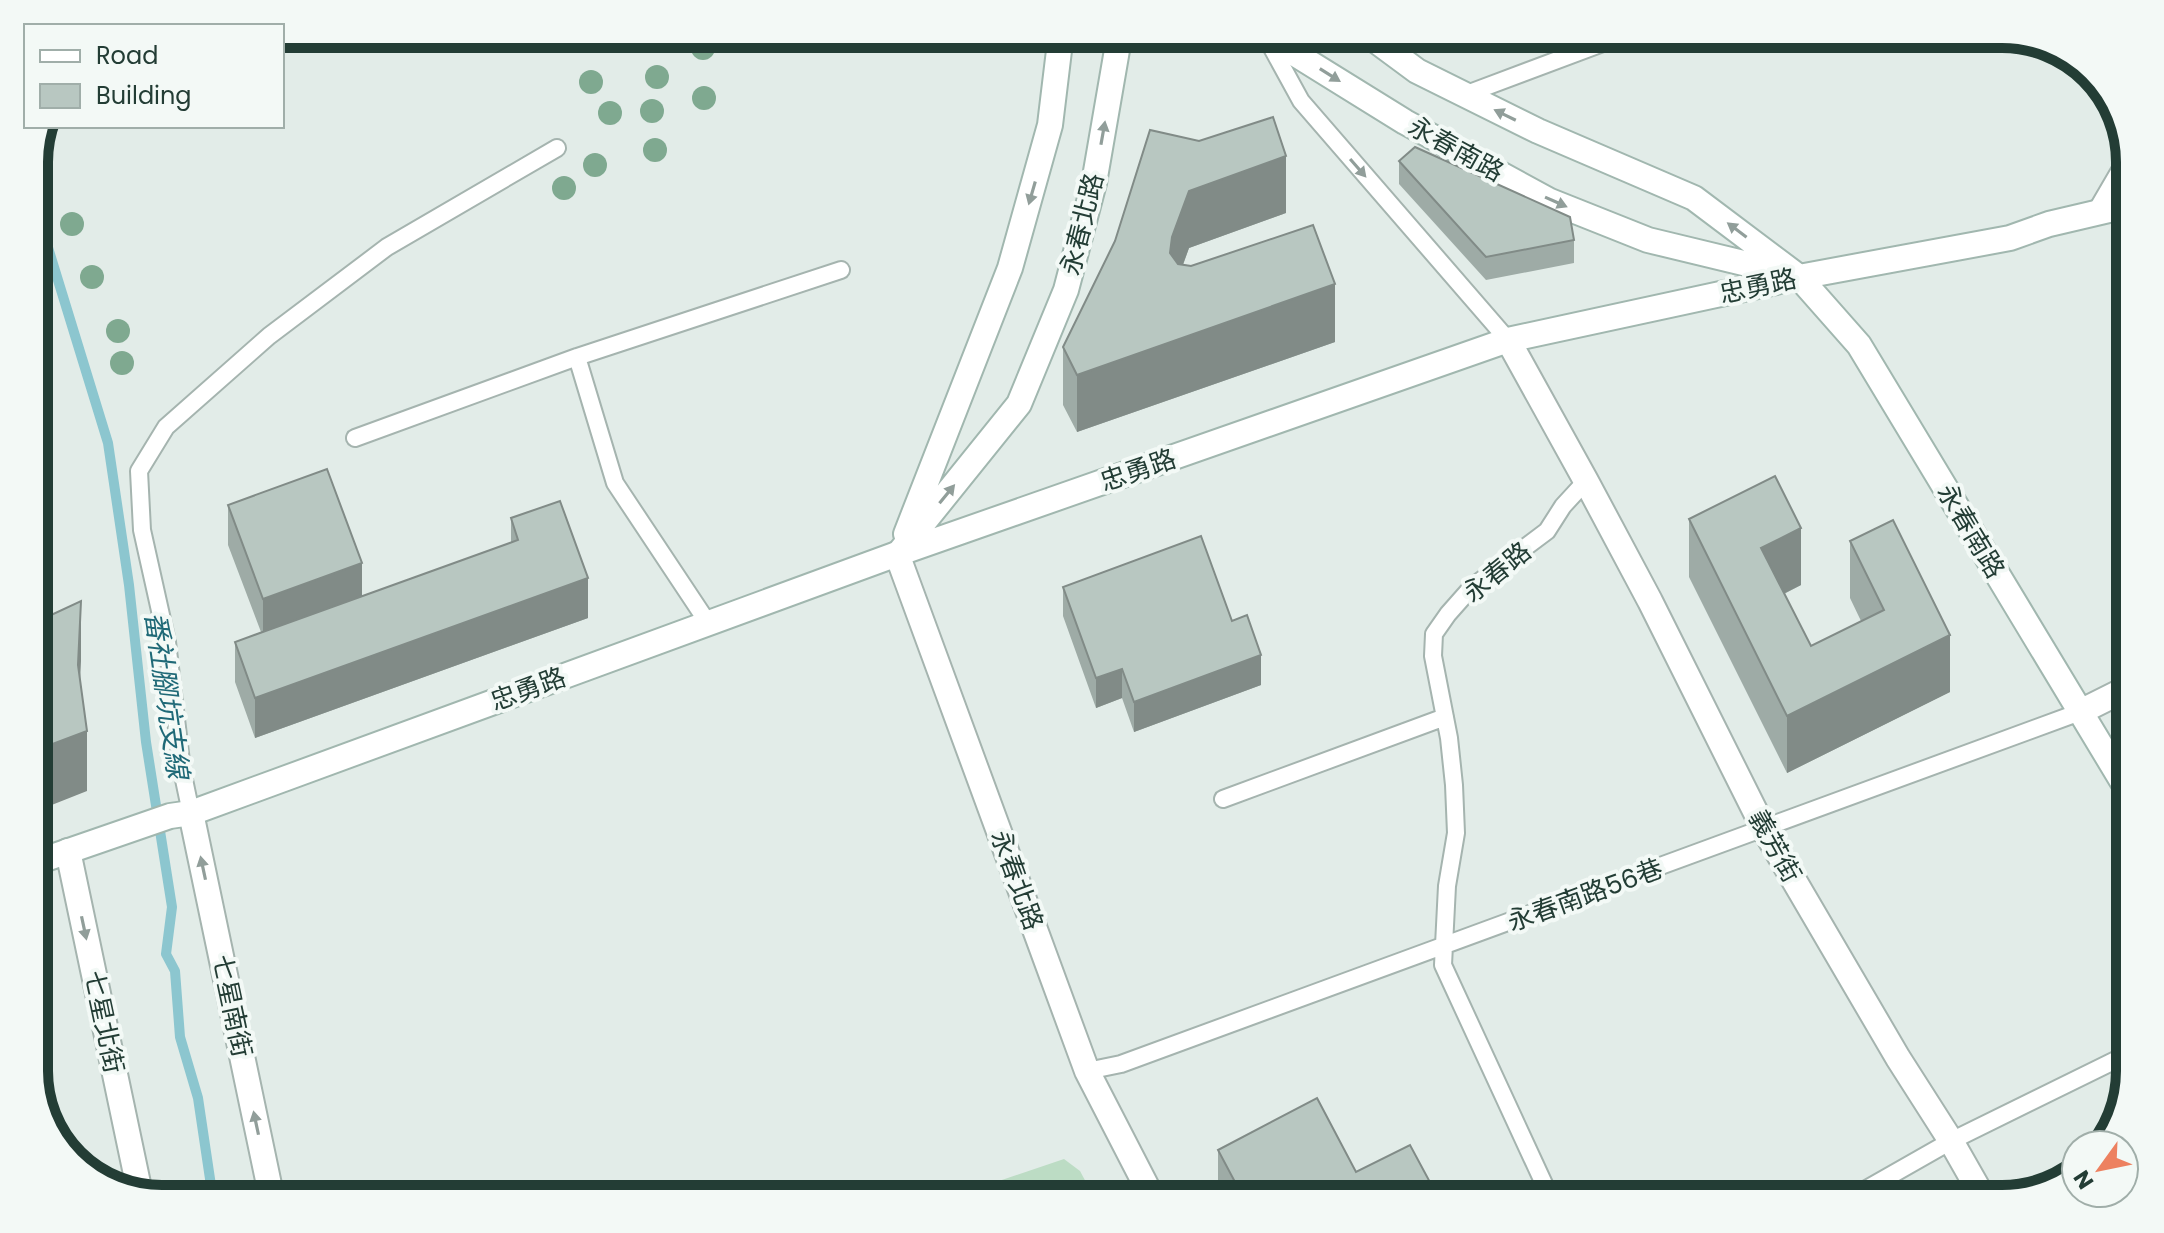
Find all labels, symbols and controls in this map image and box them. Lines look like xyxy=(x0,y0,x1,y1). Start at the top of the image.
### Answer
legend xyxy=(24,24,284,128)
text: Road xyxy=(96,39,158,72)
one-way arrow xyxy=(1319,68,1341,82)
text: Building xyxy=(96,79,192,112)
street label: 永春南路 xyxy=(1402,108,1510,190)
one-way arrow xyxy=(1493,108,1517,122)
one-way arrow xyxy=(1097,120,1109,145)
one-way arrow xyxy=(1349,157,1366,177)
street label: 永春北路 xyxy=(1052,169,1112,279)
one-way arrow xyxy=(1025,180,1037,205)
one-way arrow xyxy=(1544,196,1568,209)
one-way arrow xyxy=(1726,222,1748,238)
street label: 忠勇路 xyxy=(1716,260,1800,312)
street label: 忠勇路 xyxy=(1095,440,1181,500)
street label: 永春南路 xyxy=(1929,477,2013,585)
one-way arrow xyxy=(938,484,954,504)
street label: 永春路 xyxy=(1455,533,1539,611)
water label: 番社腳坑支線 xyxy=(136,609,198,784)
street label: 忠勇路 xyxy=(485,659,571,719)
street label: 義芳街 xyxy=(1740,803,1810,889)
street label: 永春北路 xyxy=(982,825,1052,935)
street label: 永春南路56巷 xyxy=(1502,850,1668,940)
one-way arrow xyxy=(196,855,209,880)
one-way arrow xyxy=(79,915,91,940)
street label: 七星南街 xyxy=(204,951,260,1061)
street label: 七星北街 xyxy=(76,967,132,1077)
one-way arrow xyxy=(249,1110,262,1135)
north arrow xyxy=(2060,1129,2140,1209)
text: N xyxy=(2066,1164,2101,1195)

